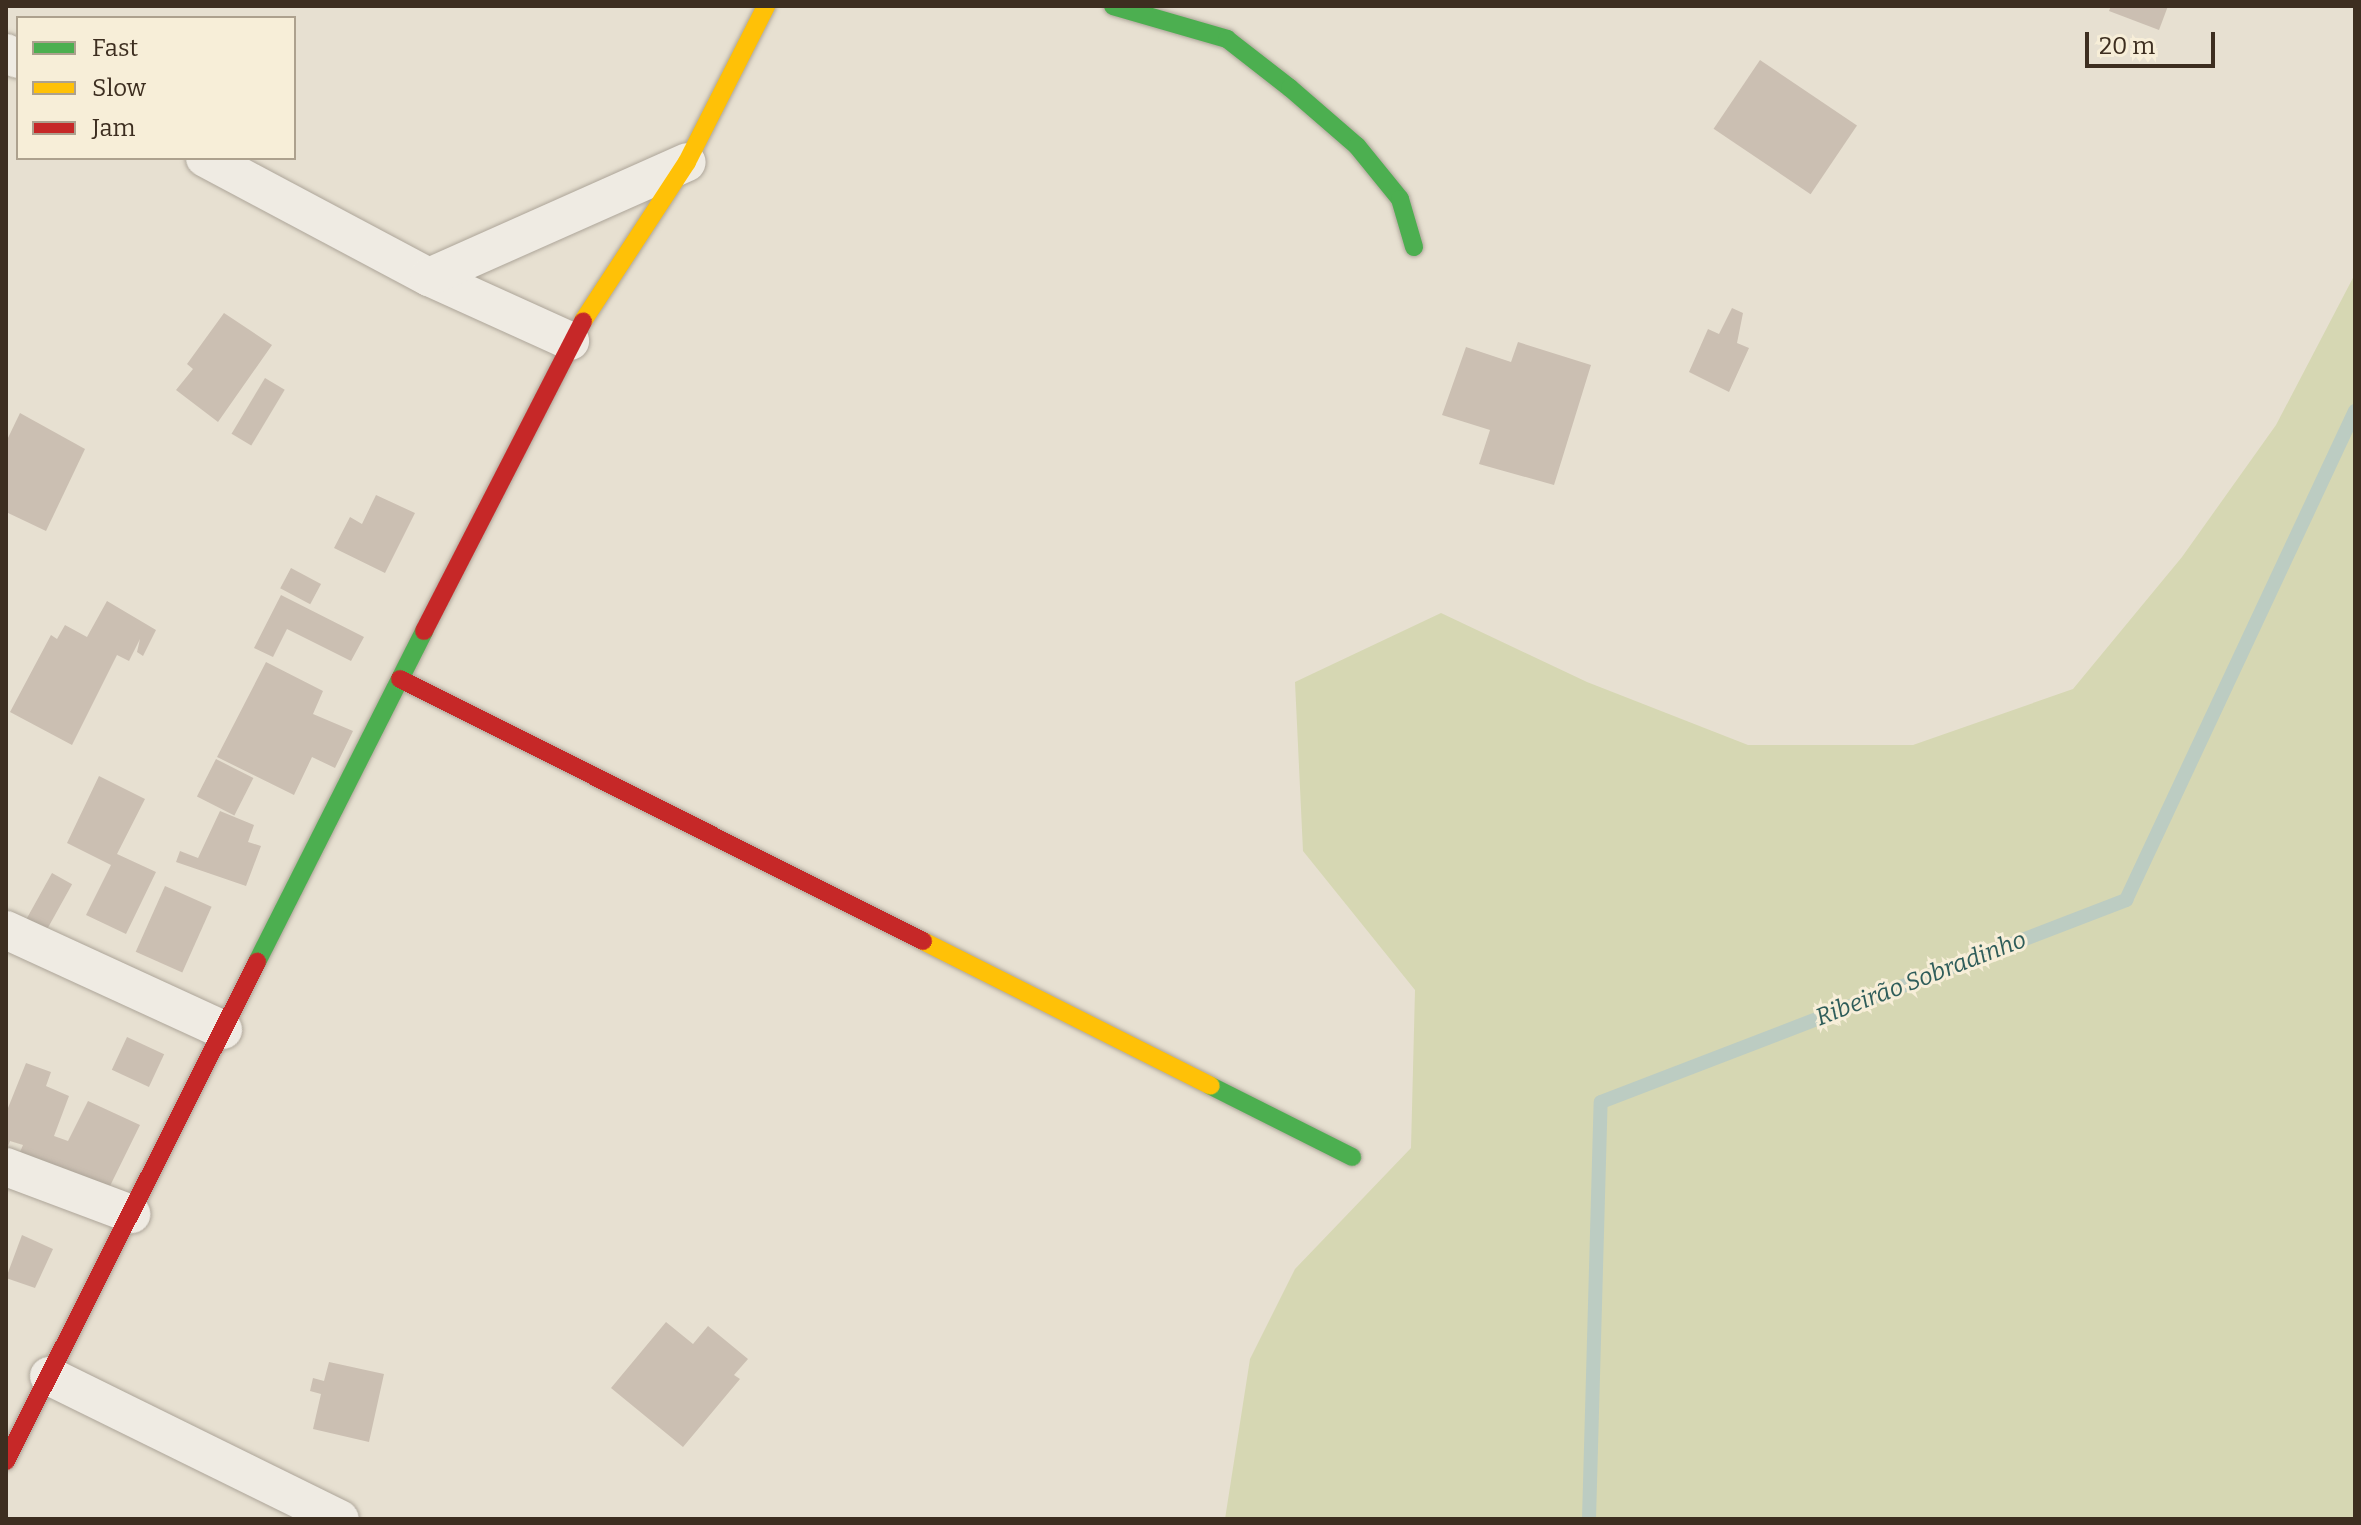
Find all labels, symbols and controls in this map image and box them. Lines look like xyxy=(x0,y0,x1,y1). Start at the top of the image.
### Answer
legend xyxy=(16,16,296,160)
scale bar xyxy=(2089,16,2219,66)
text: 20 m xyxy=(2099,32,2155,60)
text: Fast xyxy=(92,34,138,62)
text: Slow xyxy=(92,74,146,102)
text: Jam xyxy=(92,114,135,142)
water label: Ribeirão Sobradinho xyxy=(1812,926,2030,1032)

